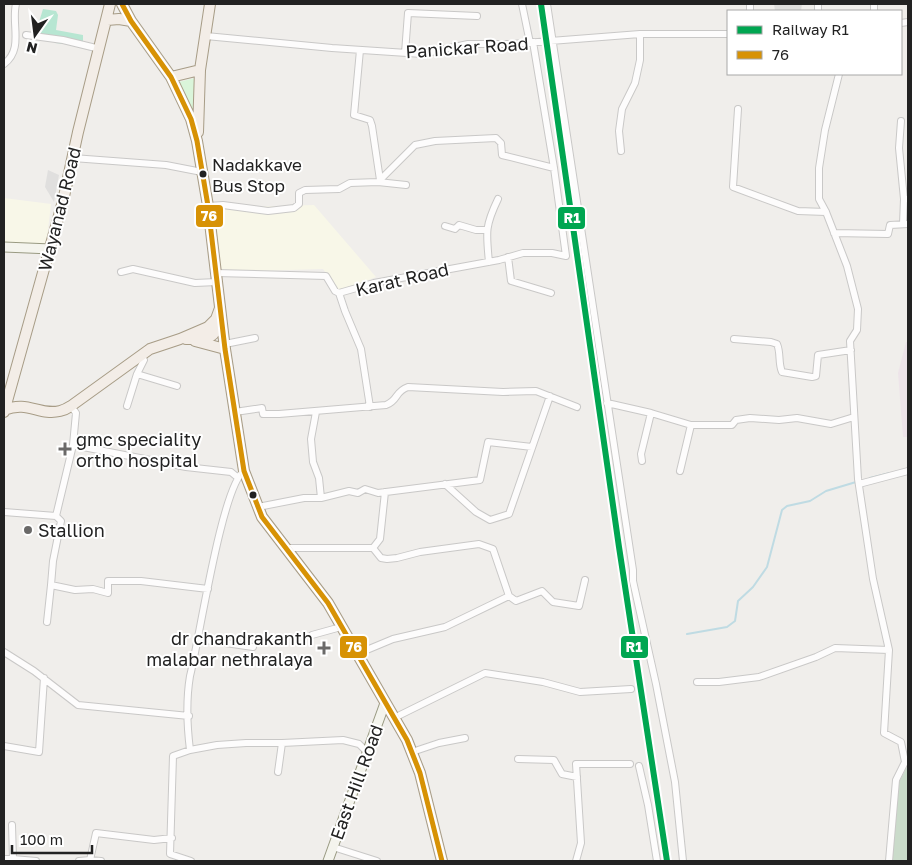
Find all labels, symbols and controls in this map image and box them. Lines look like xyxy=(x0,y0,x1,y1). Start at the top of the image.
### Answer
north arrow xyxy=(10,10,60,60)
legend xyxy=(727,10,902,75)
text: Railway R1 xyxy=(772,20,849,38)
street label: Panickar Road xyxy=(405,32,529,62)
text: N xyxy=(25,39,39,58)
text: 76 xyxy=(772,45,789,63)
street label: Wayanad Road xyxy=(33,145,85,273)
place label: Nadakkave Bus Stop xyxy=(212,154,302,196)
marker: Nadakkave Bus Stop xyxy=(198,169,208,179)
line badge: 76 xyxy=(195,204,224,228)
line badge: R1 xyxy=(557,206,586,230)
text: 76 xyxy=(201,207,217,224)
text: R1 xyxy=(564,209,580,226)
street label: Karat Road xyxy=(353,258,451,300)
place label: gmc speciality ortho hospital xyxy=(76,428,201,471)
marker: gmc speciality ortho hospital xyxy=(58,442,72,456)
unlabelled marker xyxy=(248,490,258,500)
place label: Stallion xyxy=(38,519,105,541)
marker: Stallion xyxy=(22,524,34,536)
place label: dr chandrakanth malabar nethralaya xyxy=(146,627,313,670)
line badge: 76 xyxy=(339,635,368,659)
line badge: R1 xyxy=(620,635,649,659)
text: 76 xyxy=(346,638,362,655)
text: R1 xyxy=(626,638,642,655)
marker: dr chandrakanth malabar nethralaya xyxy=(317,641,331,655)
street label: East Hill Road xyxy=(325,721,387,843)
scale bar xyxy=(12,822,92,854)
text: 100 m xyxy=(20,830,63,848)

